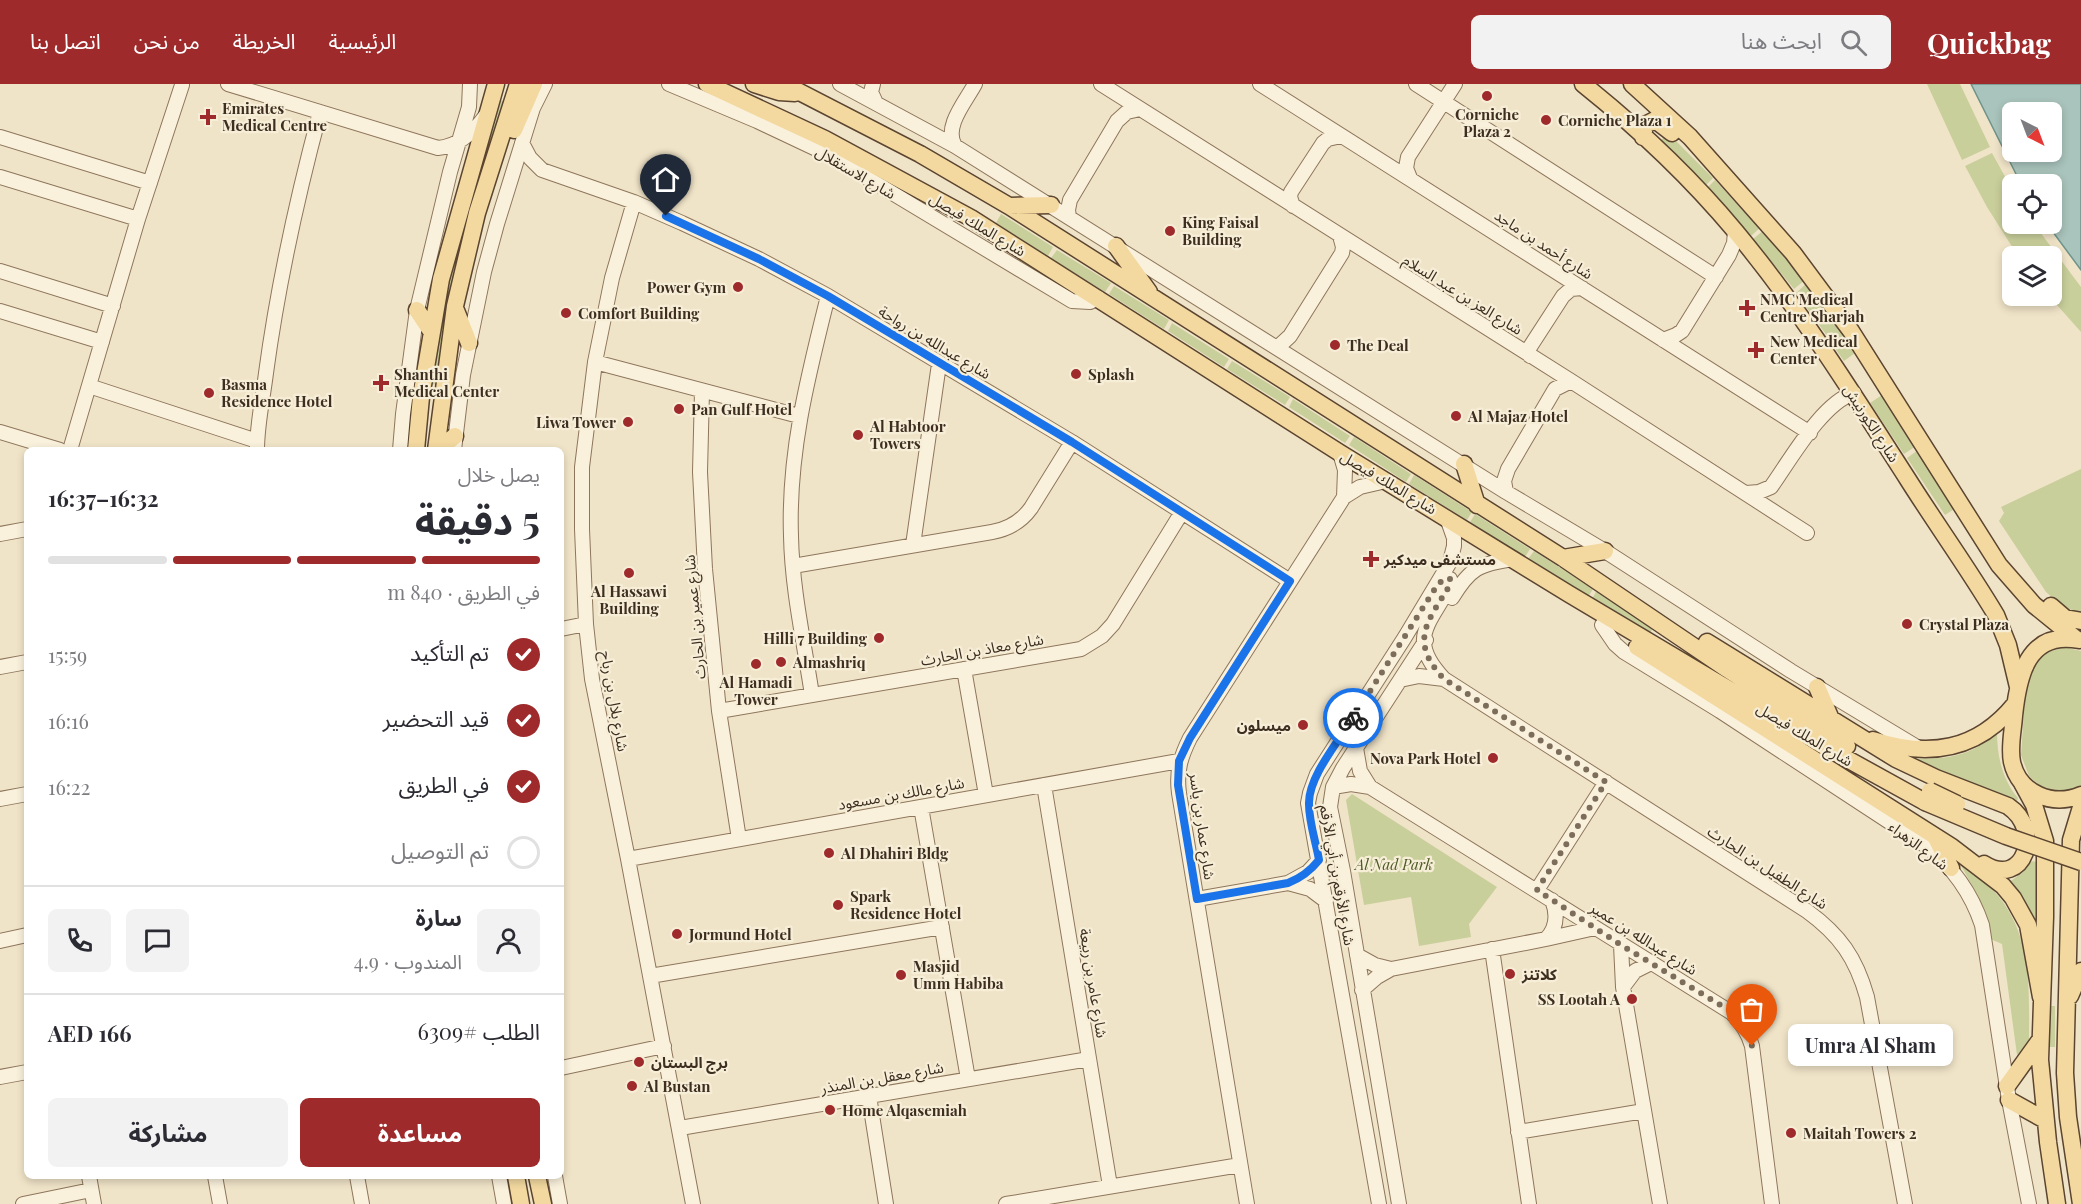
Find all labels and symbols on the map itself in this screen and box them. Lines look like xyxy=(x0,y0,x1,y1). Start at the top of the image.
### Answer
marker: Corniche Plaza 2 xyxy=(1480,89,1494,103)
place label: Emirates Medical Centre xyxy=(222,98,328,135)
north arrow xyxy=(2002,102,2062,162)
place label: Corniche Plaza 2 xyxy=(1455,104,1519,141)
marker: Emirates Medical Centre xyxy=(199,108,217,126)
place label: Corniche Plaza 1 xyxy=(1558,110,1672,130)
marker: Corniche Plaza 1 xyxy=(1539,113,1553,127)
street label: شارع الاستقلال xyxy=(811,141,900,206)
pin xyxy=(640,154,691,216)
street label: شارع الملك فيصل xyxy=(925,187,1030,263)
street label: شارع أحمد بن ماجد xyxy=(1489,205,1597,286)
place label: King Faisal Building xyxy=(1182,212,1259,249)
marker: King Faisal Building xyxy=(1163,224,1177,238)
street label: شارع العز بن عبد السلام xyxy=(1398,249,1527,342)
place label: Power Gym xyxy=(647,277,726,297)
marker: Power Gym xyxy=(731,280,745,294)
place label: NMC Medical Centre Sharjah xyxy=(1760,289,1864,326)
marker: NMC Medical Centre Sharjah xyxy=(1738,299,1756,317)
street label: شارع عبدالله بن رواحة xyxy=(874,301,995,386)
place label: Comfort Building xyxy=(578,303,700,323)
marker: Comfort Building xyxy=(559,306,573,320)
place label: New Medical Center xyxy=(1770,331,1858,368)
place label: The Deal xyxy=(1347,335,1409,355)
marker: The Deal xyxy=(1328,338,1342,352)
marker: New Medical Center xyxy=(1747,341,1765,359)
place label: Shanthi Medical Center xyxy=(394,364,499,401)
place label: Splash xyxy=(1088,364,1134,384)
marker: Splash xyxy=(1069,367,1083,381)
place label: Basma Residence Hotel xyxy=(221,374,333,411)
marker: Shanthi Medical Center xyxy=(372,374,390,392)
street label: شارع الكورنيش xyxy=(1837,380,1905,468)
marker: Basma Residence Hotel xyxy=(202,386,216,400)
place label: Pan Gulf Hotel xyxy=(691,399,792,419)
marker: Pan Gulf Hotel xyxy=(672,402,686,416)
place label: Al Majaz Hotel xyxy=(1467,406,1569,426)
marker: Al Majaz Hotel xyxy=(1449,409,1463,423)
place label: Liwa Tower xyxy=(536,412,616,432)
marker: Liwa Tower xyxy=(621,415,635,429)
place label: Al Habtoor Towers xyxy=(869,416,946,453)
marker: Al Habtoor Towers xyxy=(851,428,865,442)
street label: شارع الملك فيصل xyxy=(1336,445,1441,521)
place label: مستشفى ميدكير xyxy=(1383,549,1496,569)
marker: مستشفى ميدكير xyxy=(1362,550,1380,568)
street label: شارع عمير بن الحارث xyxy=(679,553,712,680)
marker: Al Hassawi Building xyxy=(622,566,636,580)
place label: Al Hassawi Building xyxy=(590,581,667,618)
place label: Crystal Plaza xyxy=(1919,614,2009,634)
marker: Crystal Plaza xyxy=(1900,617,1914,631)
place label: Hilli 7 Building xyxy=(763,628,868,648)
street label: شارع معاذ بن الحارث xyxy=(919,628,1046,673)
marker: Hilli 7 Building xyxy=(872,631,886,645)
street label: شارع بلال بن رباح xyxy=(593,649,634,754)
place label: Almashriq xyxy=(792,652,866,672)
marker: Almashriq xyxy=(774,655,788,669)
marker: Al Hamadi Tower xyxy=(749,657,763,671)
place label: Al Hamadi Tower xyxy=(719,672,793,709)
courier xyxy=(1323,688,1383,748)
street label: شارع الملك فيصل xyxy=(1752,697,1857,773)
place label: ميسلون xyxy=(1237,715,1291,735)
marker: ميسلون xyxy=(1296,718,1310,732)
place label: Nova Park Hotel xyxy=(1370,748,1481,768)
marker: Nova Park Hotel xyxy=(1486,751,1500,765)
street label: شارع عمار بن ياسر xyxy=(1182,770,1220,882)
street label: شارع مالك بن مسعود xyxy=(836,772,967,817)
street label: شارع الأرقم بن أبي الأرقم xyxy=(1313,803,1360,948)
street label: شارع الزهراء xyxy=(1883,816,1953,876)
street label: شارع الطفيل بن الحارث xyxy=(1703,821,1832,916)
place label: Al Dhahiri Bldg xyxy=(840,843,949,863)
marker: Al Dhahiri Bldg xyxy=(822,846,836,860)
park label: Al Nad Park xyxy=(1353,854,1433,874)
place label: Spark Residence Hotel xyxy=(850,886,962,923)
street label: شارع عبدالله بن عمير xyxy=(1584,896,1702,982)
marker: Spark Residence Hotel xyxy=(831,898,845,912)
place label: Jormund Hotel xyxy=(688,924,792,944)
marker: Jormund Hotel xyxy=(670,927,684,941)
street label: شارع عامر بن ربيعة xyxy=(1072,927,1113,1040)
place label: Masjid Umm Habiba xyxy=(913,956,1004,993)
place label: كلاتنز xyxy=(1521,964,1557,984)
marker: كلاتنز xyxy=(1503,967,1517,981)
marker: Masjid Umm Habiba xyxy=(894,968,908,982)
pin xyxy=(1726,984,1777,1046)
place label: SS Lootah A xyxy=(1538,989,1621,1009)
marker: SS Lootah A xyxy=(1625,992,1639,1006)
callout: Umra Al Sham xyxy=(1788,1025,1953,1067)
place label: برج البستان xyxy=(651,1052,728,1074)
marker: برج البستان xyxy=(632,1055,646,1069)
street label: شارع معقل بن المنذر xyxy=(818,1056,946,1101)
place label: Al Bustan xyxy=(643,1076,711,1096)
marker: Al Bustan xyxy=(625,1079,639,1093)
place label: Home Alqasemiah xyxy=(842,1100,967,1120)
marker: Home Alqasemiah xyxy=(823,1103,837,1117)
place label: Maitah Towers 2 xyxy=(1803,1123,1917,1143)
marker: Maitah Towers 2 xyxy=(1784,1126,1798,1140)

